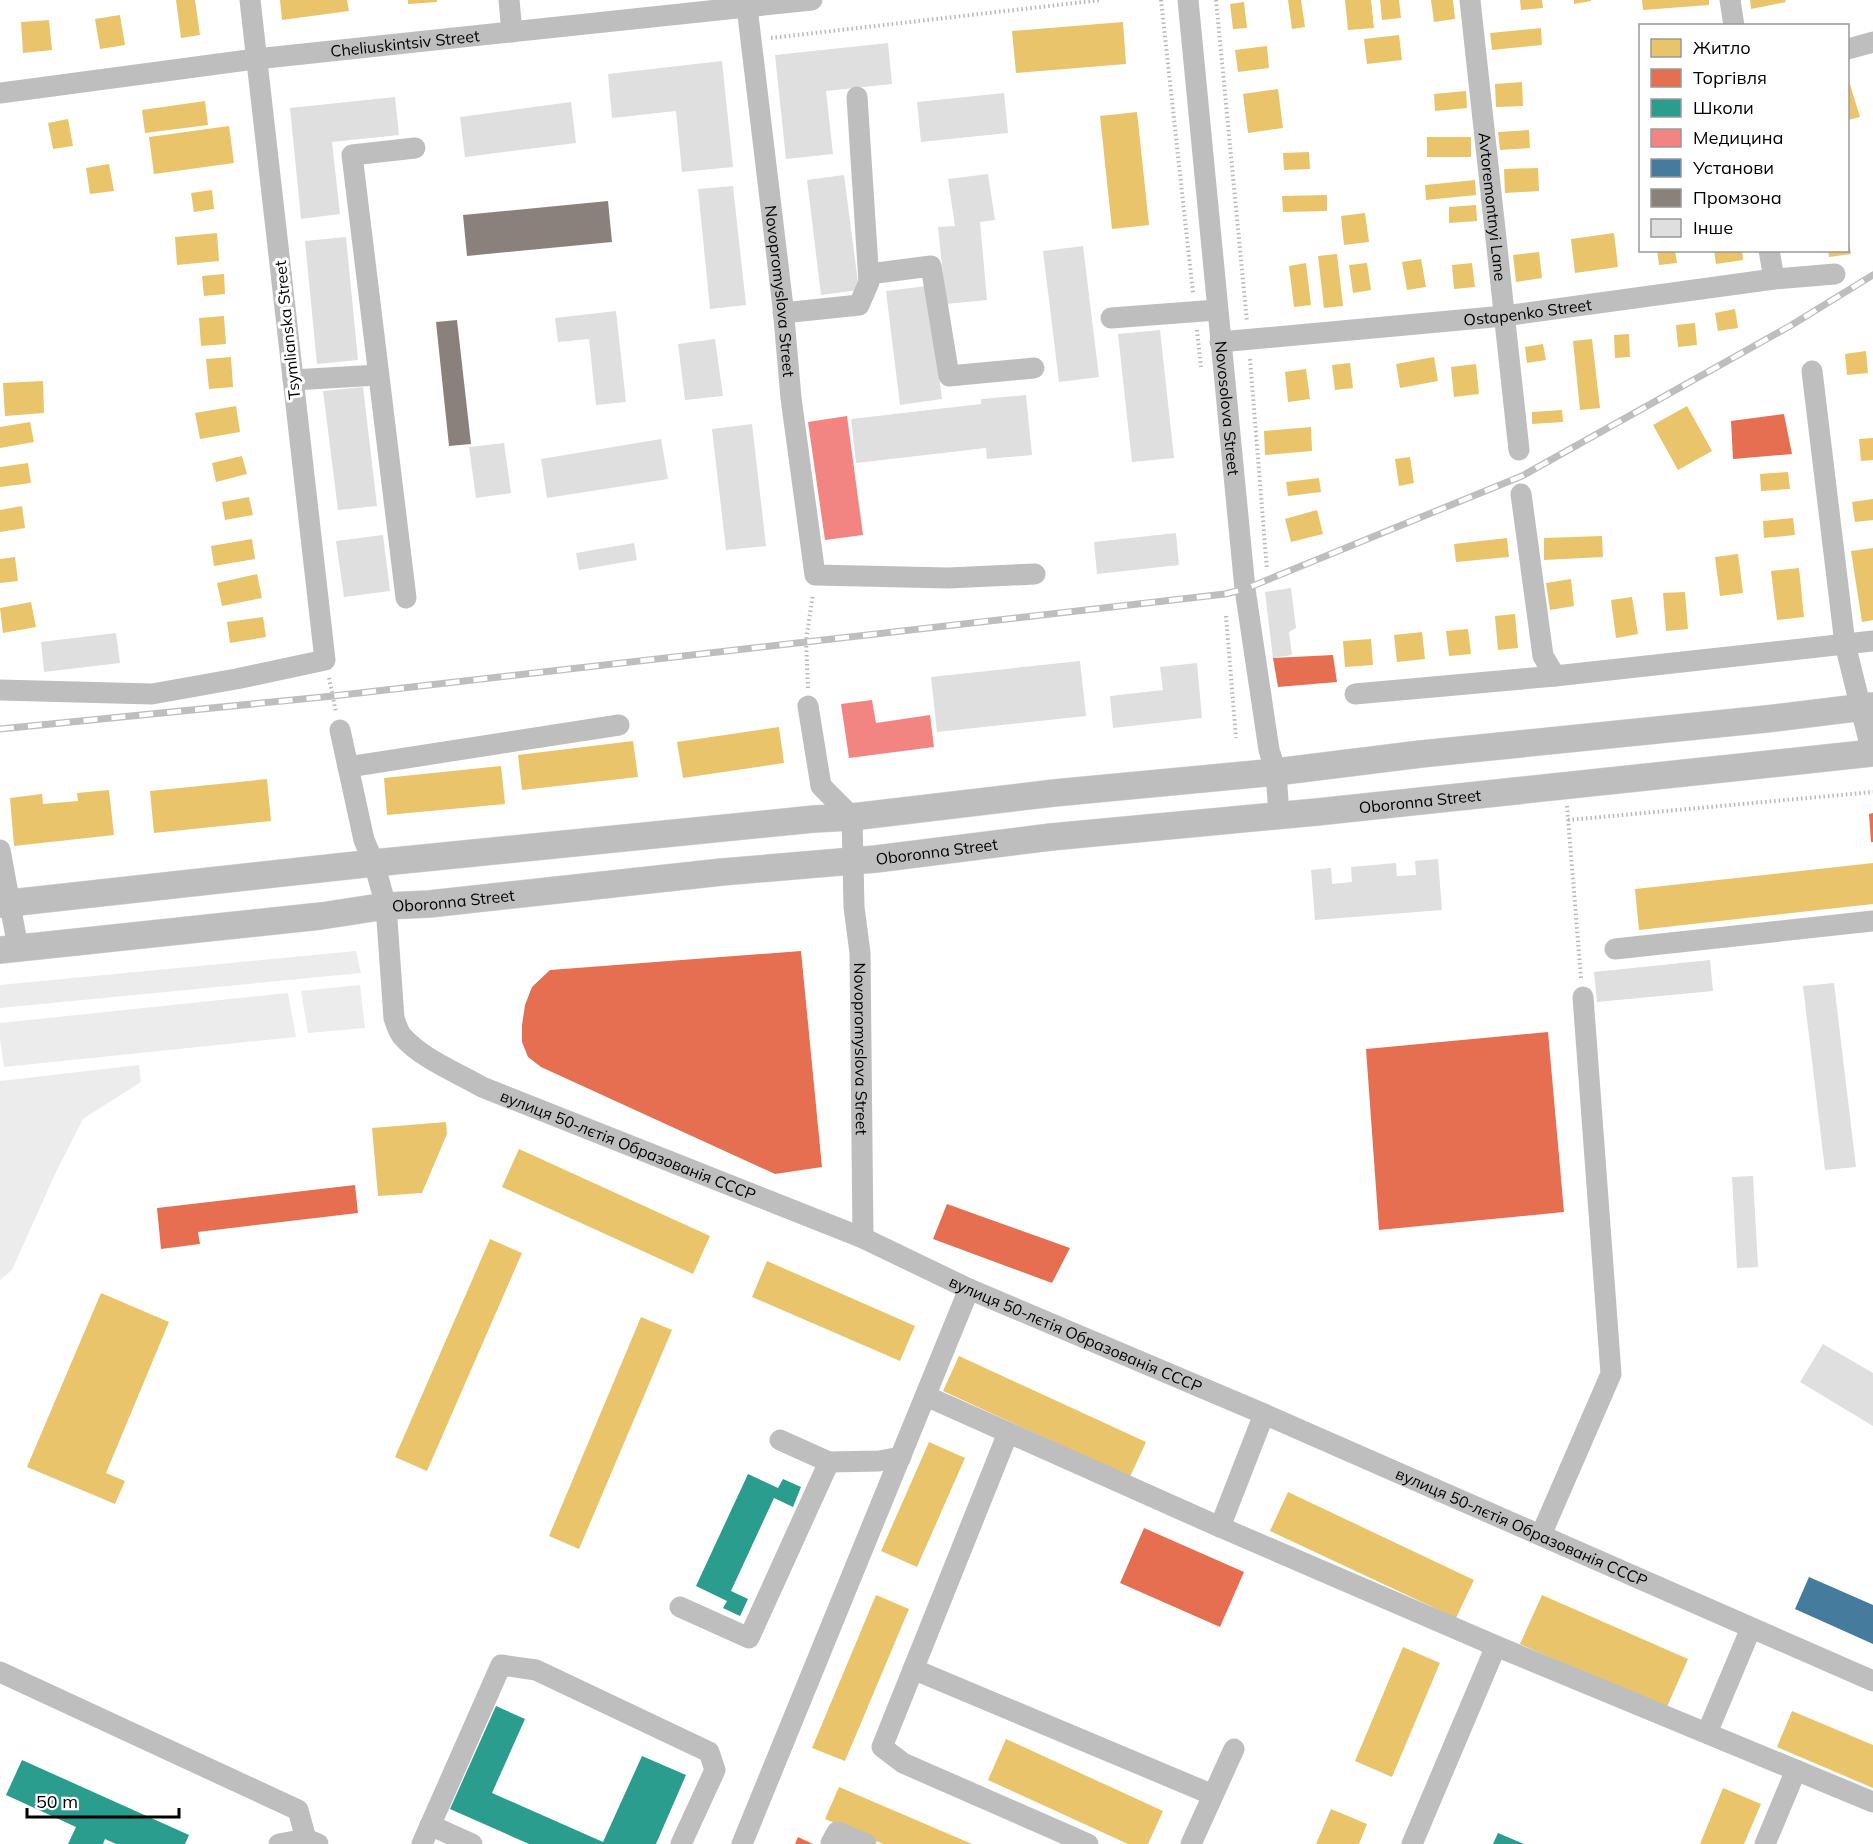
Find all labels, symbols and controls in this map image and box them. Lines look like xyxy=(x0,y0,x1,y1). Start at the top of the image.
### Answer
legend xyxy=(1639,24,1849,252)
street label: Cheliuskintsiv Street xyxy=(329,25,481,61)
text: Житло xyxy=(1693,36,1751,59)
text: Торгівля xyxy=(1693,66,1767,89)
text: Школи xyxy=(1693,96,1754,119)
text: Медицина xyxy=(1693,126,1784,149)
street label: Avtoremontnyi Lane xyxy=(1474,131,1511,282)
text: Установи xyxy=(1692,156,1774,179)
text: Промзона xyxy=(1693,186,1782,209)
street label: Novopromyslova Street xyxy=(761,204,799,378)
text: Інше xyxy=(1693,216,1733,239)
street label: Tsymlianska Street xyxy=(270,259,304,400)
street label: Ostapenko Street xyxy=(1463,294,1593,330)
street label: Novosolova Street xyxy=(1211,340,1244,477)
street label: Oboronna Street xyxy=(1358,785,1483,817)
street label: Oboronna Street xyxy=(874,834,999,869)
street label: Oboronna Street xyxy=(392,885,516,916)
street label: Novopromyslova Street xyxy=(850,962,872,1135)
street label: вулиця 50-лєтія Образованія СССР xyxy=(498,1085,759,1205)
street label: вулиця 50-лєтія Образованія СССР xyxy=(946,1271,1205,1397)
street label: вулиця 50-лєтія Образованія СССР xyxy=(1393,1463,1651,1591)
scale bar xyxy=(27,1781,178,1819)
text: 50 m xyxy=(36,1790,78,1813)

